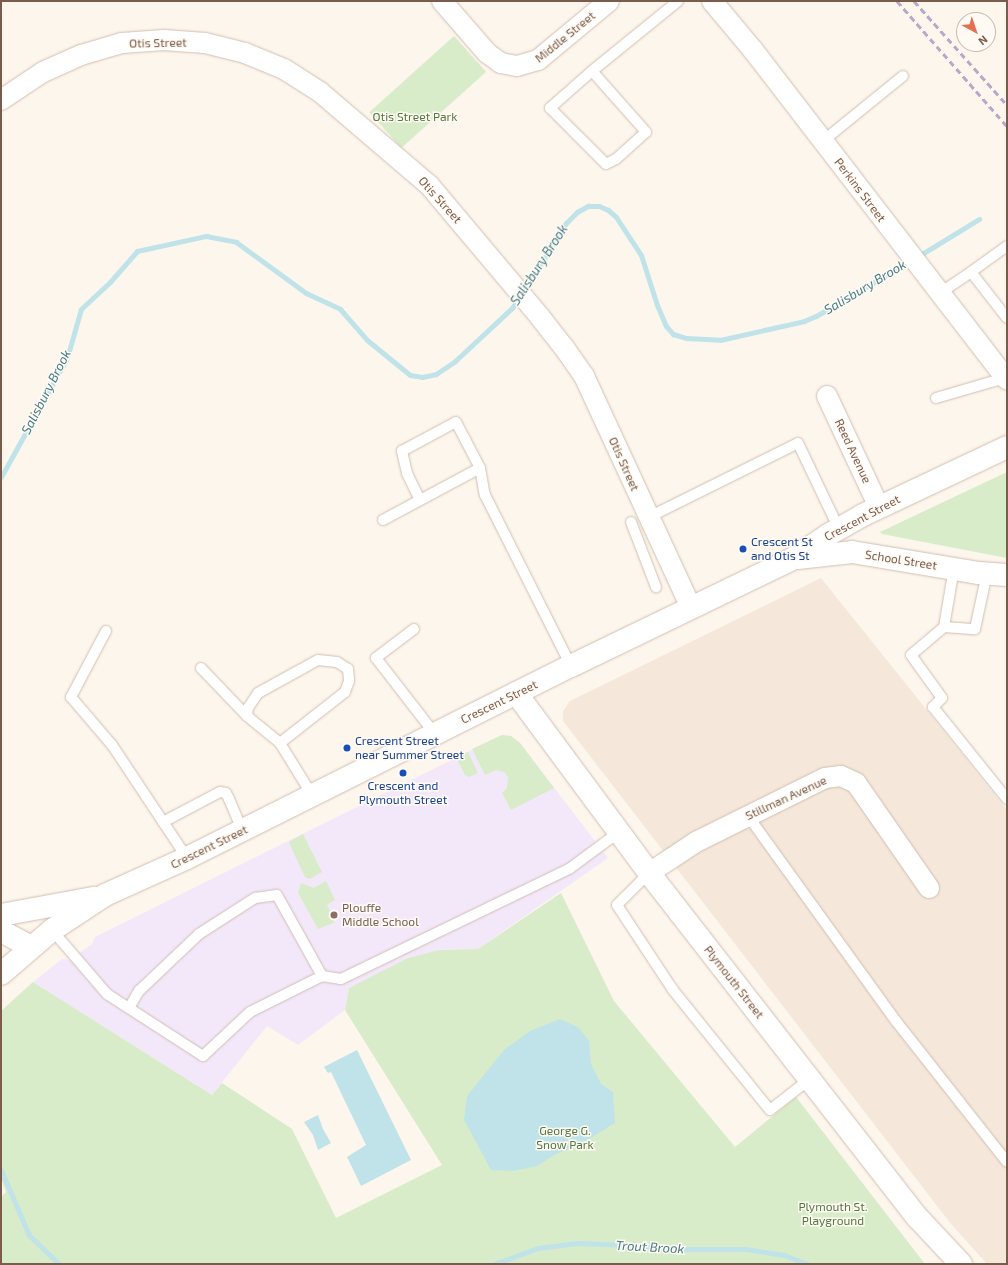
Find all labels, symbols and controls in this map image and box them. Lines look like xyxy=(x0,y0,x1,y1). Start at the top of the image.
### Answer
street label: Middle Street xyxy=(532,8,598,66)
north arrow xyxy=(956,12,996,52)
text: N xyxy=(976,33,991,48)
street label: Otis Street xyxy=(129,35,187,51)
park label: Otis Street Park xyxy=(373,110,457,124)
street label: Perkins Street xyxy=(831,155,889,225)
street label: Otis Street xyxy=(415,174,465,226)
water label: Salisbury Brook xyxy=(507,222,571,308)
water label: Salisbury Brook xyxy=(821,256,909,318)
water label: Salisbury Brook xyxy=(18,347,74,437)
street label: Reed Avenue xyxy=(832,416,874,486)
street label: Otis Street xyxy=(606,435,642,493)
street label: Crescent Street xyxy=(822,492,902,544)
place label: Crescent St and Otis St xyxy=(751,535,813,563)
marker: Crescent St and Otis St xyxy=(738,544,748,554)
street label: School Street xyxy=(864,547,938,573)
street label: Crescent Street xyxy=(458,677,540,727)
place label: Crescent Street near Summer Street xyxy=(355,734,464,762)
marker: Crescent Street near Summer Street xyxy=(342,743,352,753)
marker: Crescent and Plymouth Street xyxy=(398,768,408,778)
street label: Stillman Avenue xyxy=(743,773,829,823)
place label: Crescent and Plymouth Street xyxy=(359,779,447,807)
street label: Crescent Street xyxy=(168,822,250,872)
place label: Plouffe Middle School xyxy=(342,901,419,929)
marker: Plouffe Middle School xyxy=(329,910,339,920)
street label: Plymouth Street xyxy=(701,943,767,1021)
park label: George G. Snow Park xyxy=(536,1124,594,1152)
park label: Plymouth St. Playground xyxy=(798,1200,868,1228)
water label: Trout Brook xyxy=(615,1237,685,1257)

